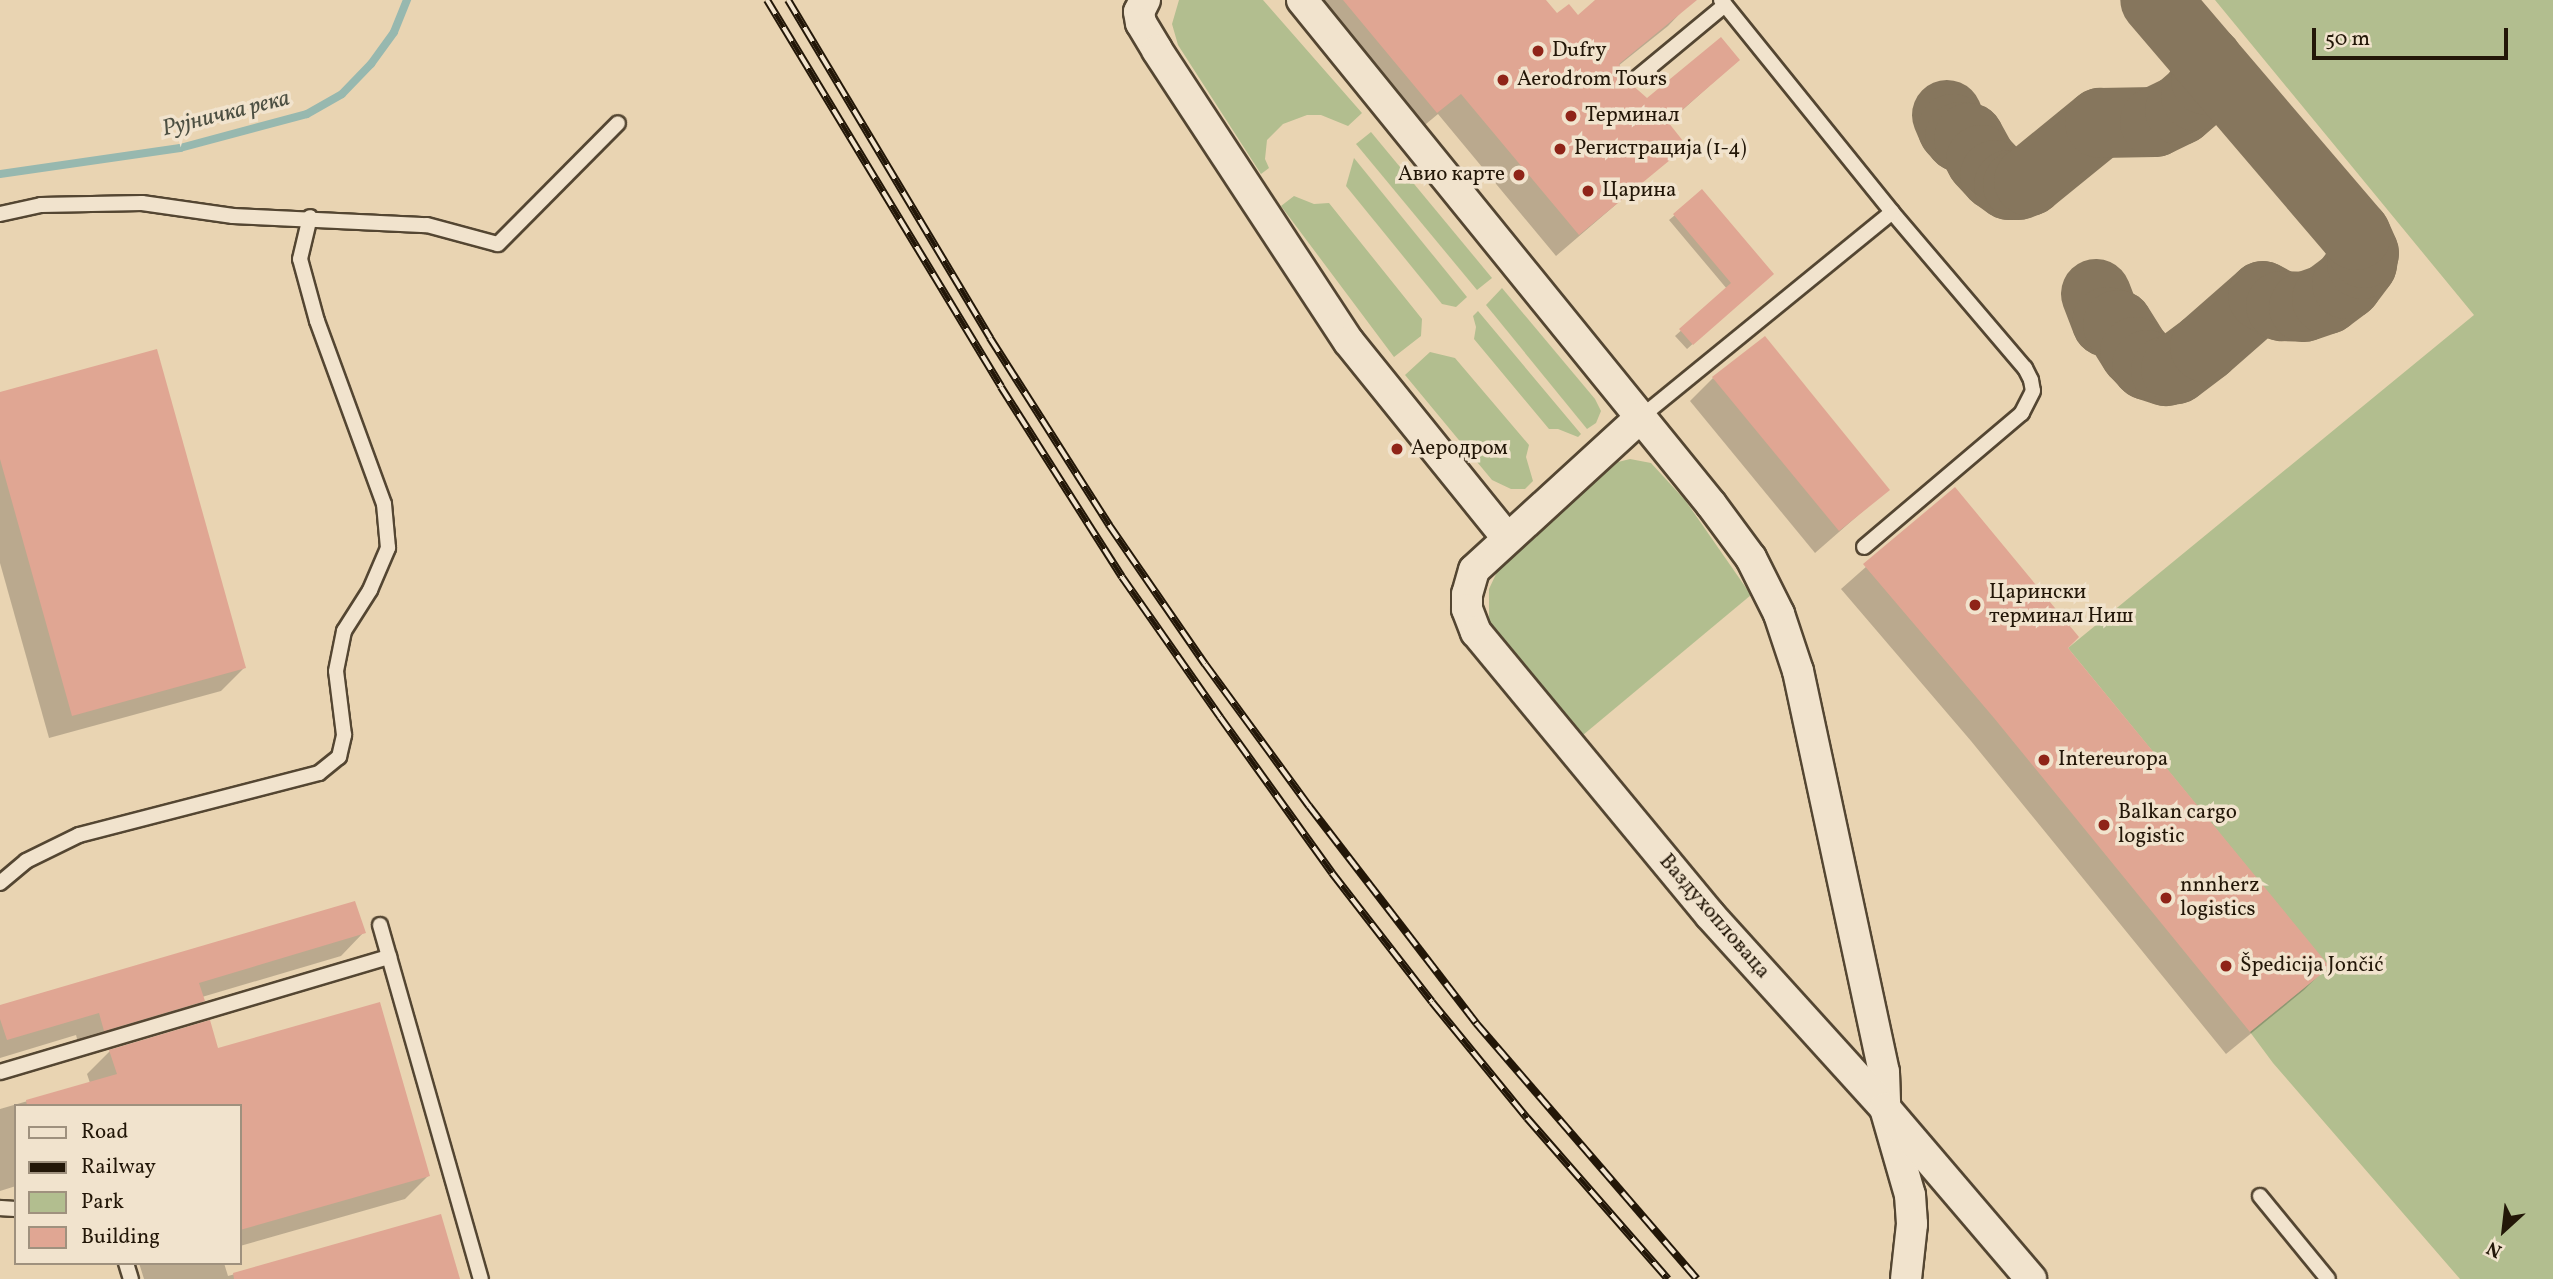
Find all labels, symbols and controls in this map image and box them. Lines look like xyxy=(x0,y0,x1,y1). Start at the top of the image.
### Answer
scale bar xyxy=(2315,14,2511,58)
text: 50 m xyxy=(2325,25,2370,54)
place label: Dufry xyxy=(1552,38,1607,64)
marker: Dufry xyxy=(1530,43,1546,59)
place label: Aerodrom Tours xyxy=(1517,67,1668,93)
marker: Aerodrom Tours xyxy=(1495,72,1511,88)
water label: Рујничка река xyxy=(159,85,293,143)
place label: Терминал xyxy=(1585,103,1679,129)
marker: Терминал xyxy=(1563,108,1579,124)
place label: Регистрација (1-4) xyxy=(1574,136,1747,162)
marker: Регистрација (1-4) xyxy=(1552,141,1568,157)
place label: Авио карте xyxy=(1398,162,1505,188)
marker: Авио карте xyxy=(1511,167,1527,183)
place label: Царина xyxy=(1602,178,1676,204)
marker: Царина xyxy=(1580,183,1596,199)
place label: Аеродром xyxy=(1411,436,1508,462)
marker: Аеродром xyxy=(1389,441,1405,457)
place label: Царински терминал Ниш xyxy=(1989,580,2133,630)
marker: Царински терминал Ниш xyxy=(1967,597,1983,613)
place label: Intereuropa xyxy=(2058,747,2168,773)
marker: Intereuropa xyxy=(2036,752,2052,768)
place label: Balkan cargo logistic xyxy=(2118,800,2237,850)
marker: Balkan cargo logistic xyxy=(2096,817,2112,833)
street label: Ваздухопловаца xyxy=(1653,850,1775,984)
place label: nnnherz logistics xyxy=(2180,873,2259,923)
marker: nnnherz logistics xyxy=(2158,890,2174,906)
place label: Špedicija Jončić xyxy=(2240,953,2384,979)
marker: Špedicija Jončić xyxy=(2218,958,2234,974)
legend xyxy=(14,1104,242,1265)
text: Road xyxy=(81,1118,128,1147)
text: Railway xyxy=(81,1153,156,1182)
text: Park xyxy=(81,1188,124,1217)
north arrow xyxy=(2469,1195,2539,1265)
text: Building xyxy=(81,1223,160,1252)
text: N xyxy=(2482,1234,2507,1263)

